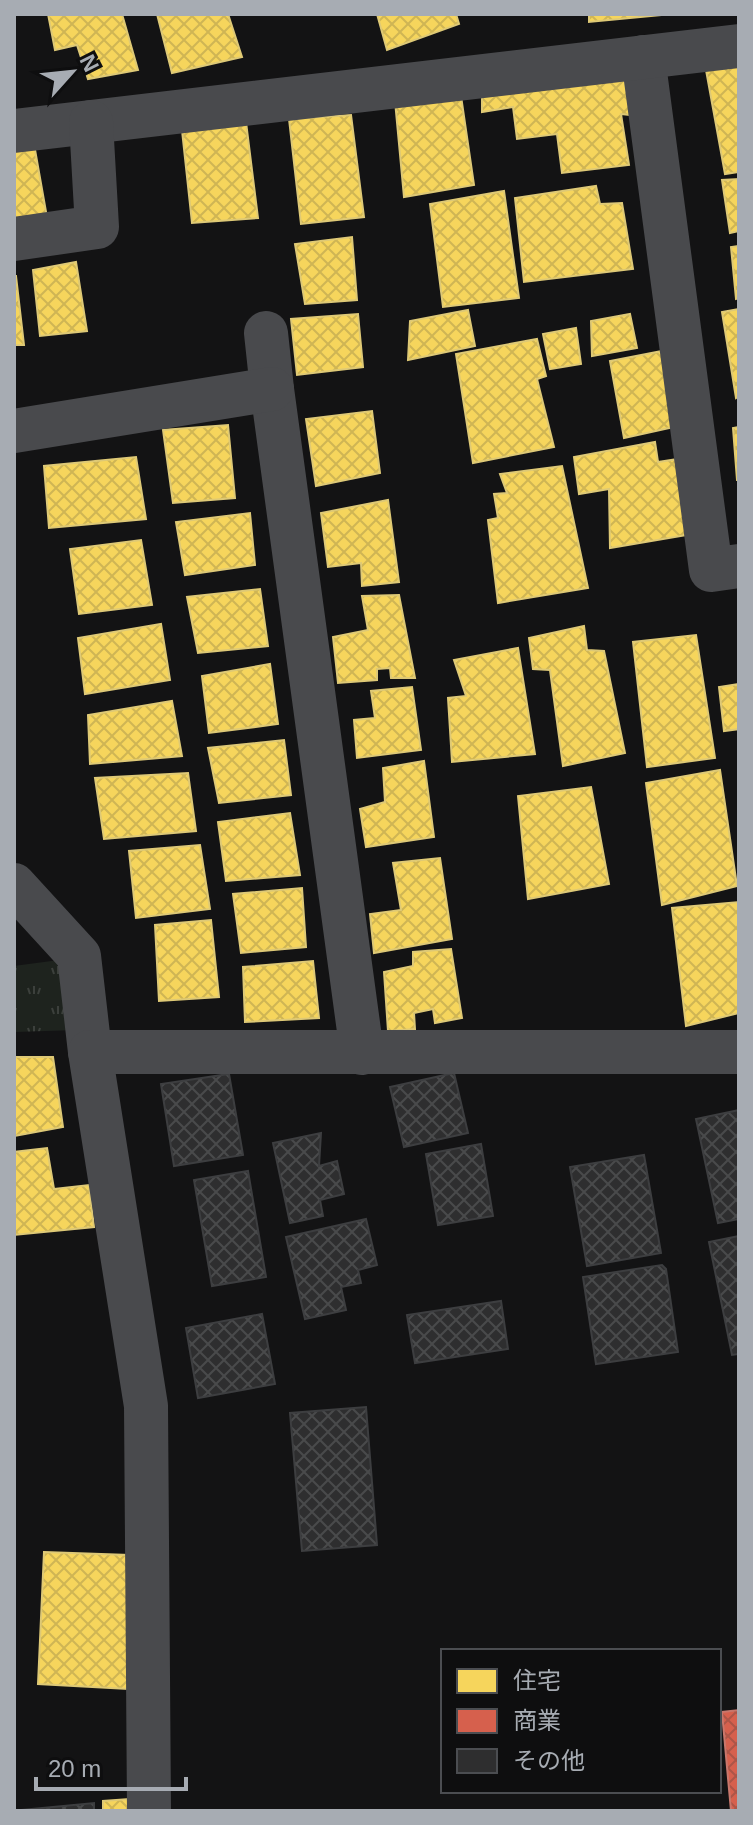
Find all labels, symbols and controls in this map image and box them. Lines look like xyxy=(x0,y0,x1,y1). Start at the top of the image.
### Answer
north arrow xyxy=(32,32,112,112)
text: N xyxy=(75,50,104,76)
legend xyxy=(441,1649,721,1793)
text: 住宅 xyxy=(513,1667,561,1694)
text: 商業 xyxy=(513,1707,561,1734)
scale bar xyxy=(36,1741,186,1791)
text: その他 xyxy=(513,1747,585,1774)
text: 20 m xyxy=(48,1755,101,1782)

